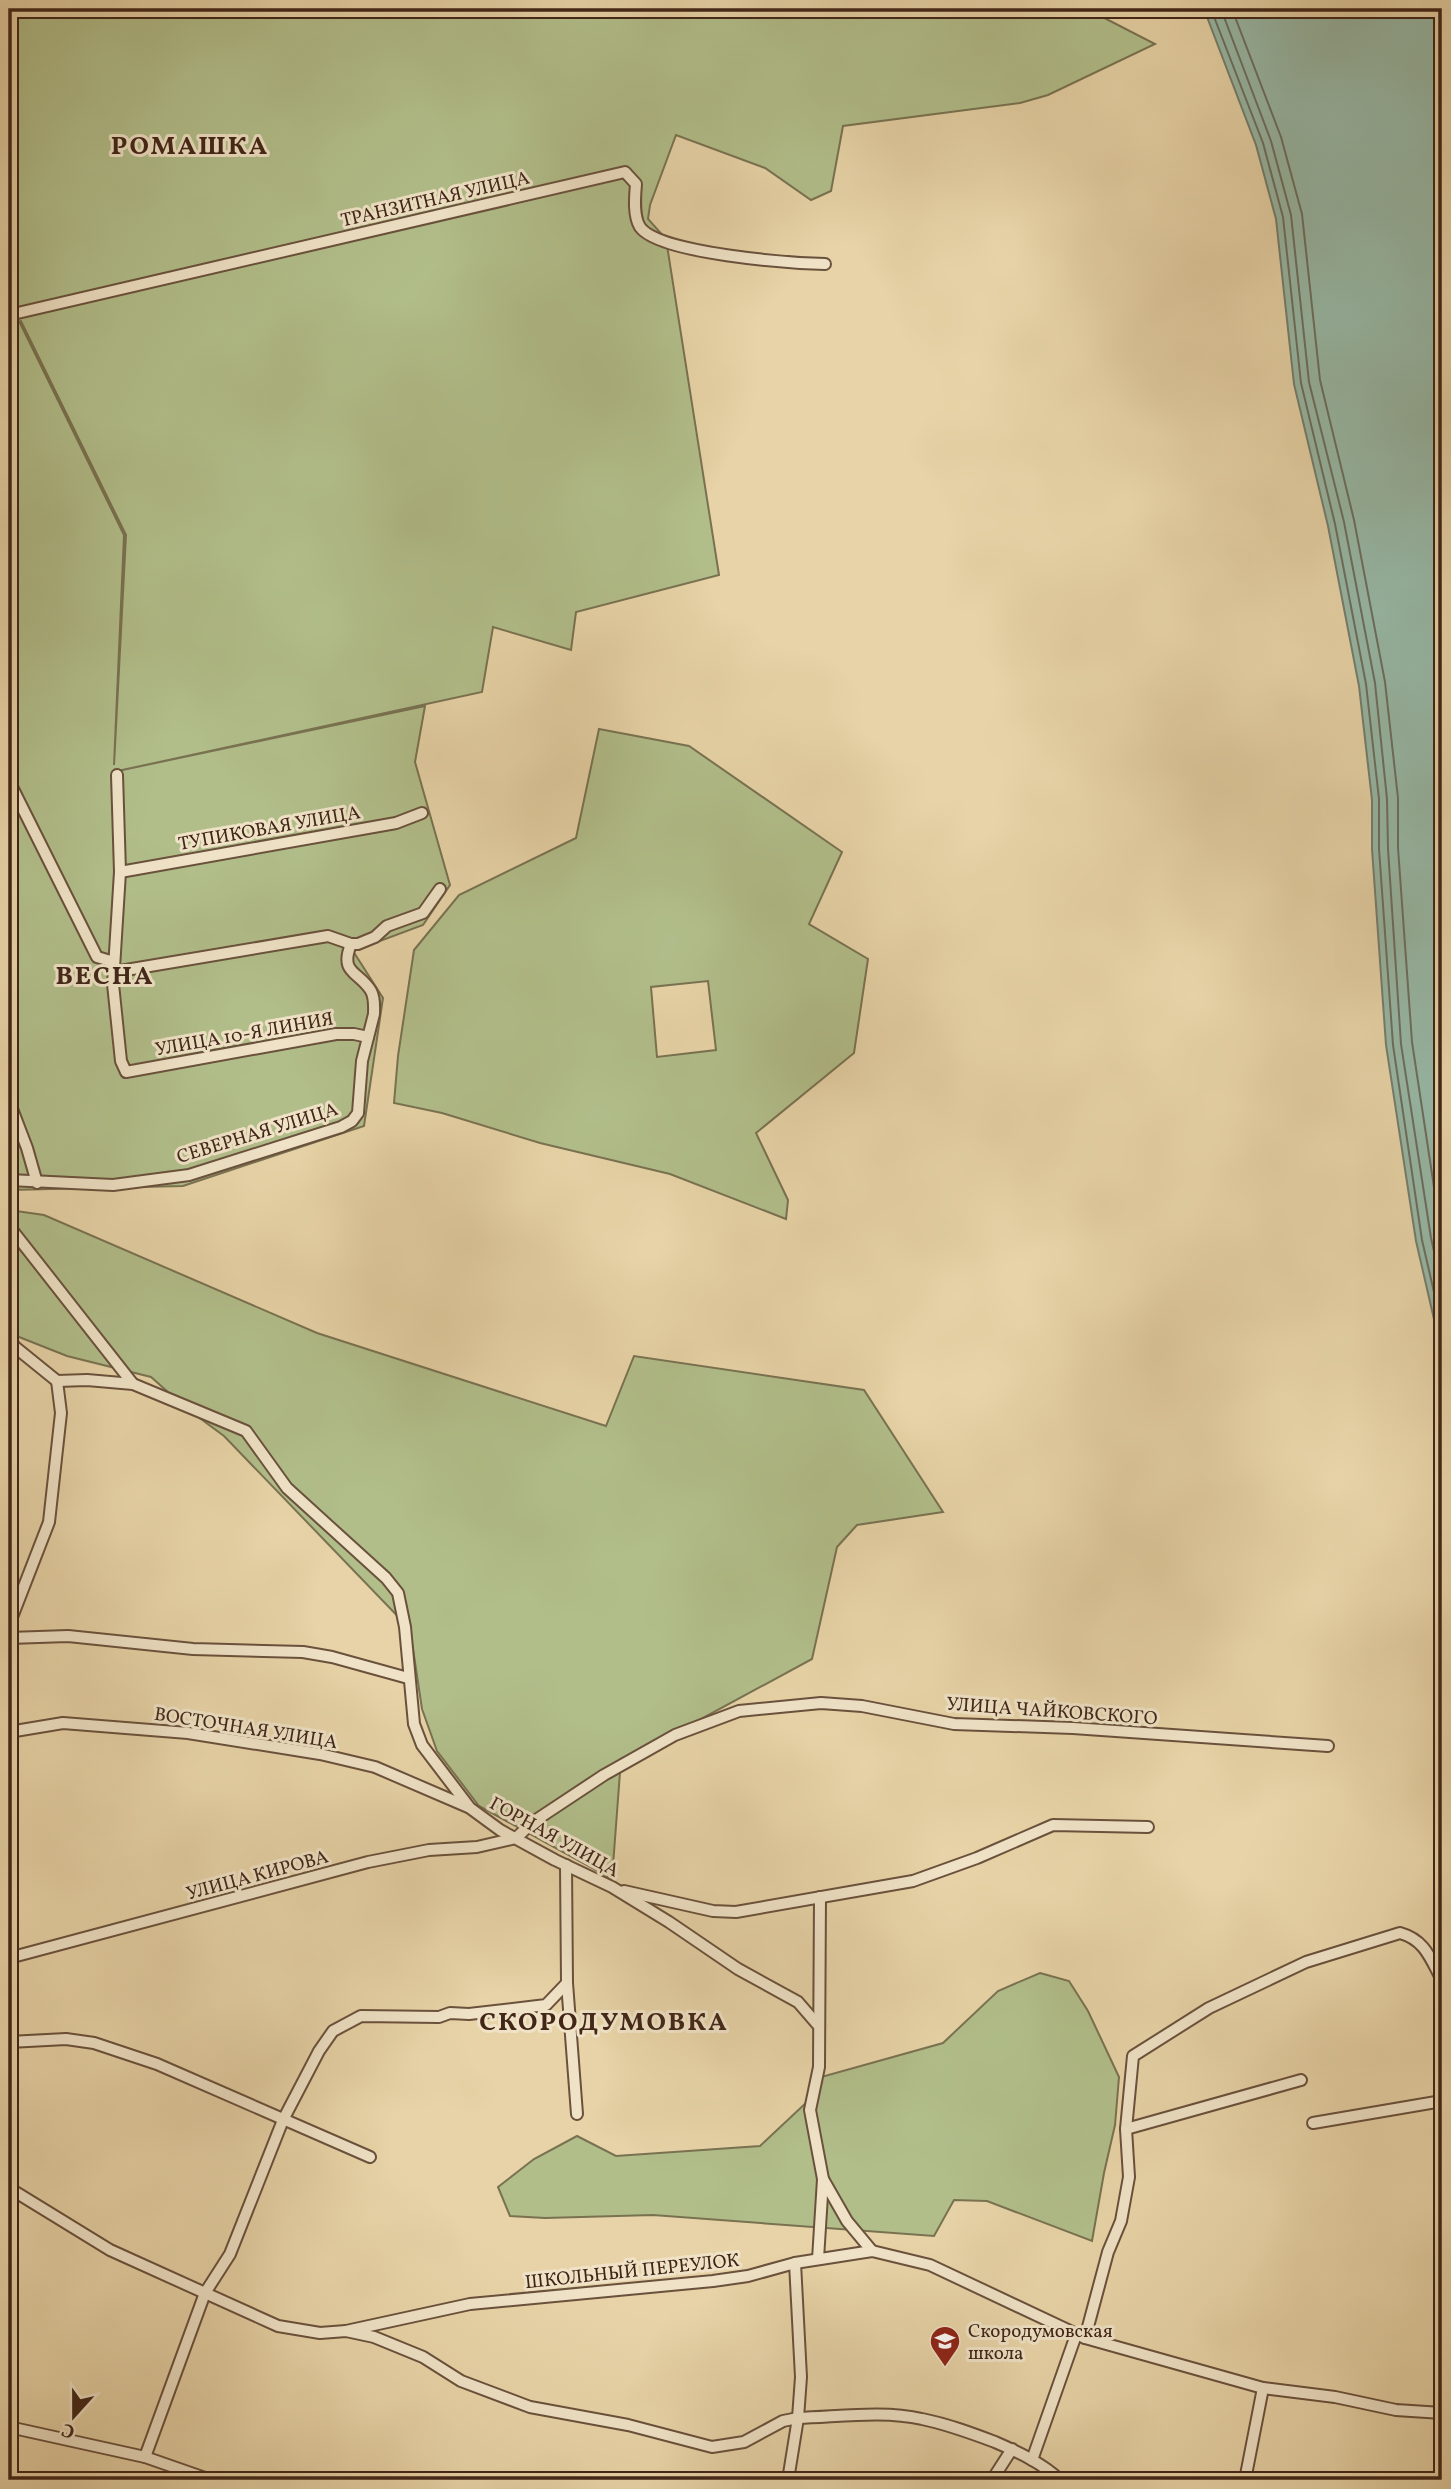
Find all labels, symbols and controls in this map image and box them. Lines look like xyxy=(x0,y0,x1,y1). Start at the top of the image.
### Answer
district label: РОМАШКА xyxy=(111,129,269,165)
street label: ТРАНЗИТНАЯ УЛИЦА xyxy=(338,166,532,234)
street label: ТУПИКОВАЯ УЛИЦА xyxy=(176,800,362,858)
district label: ВЕСНА xyxy=(55,959,155,995)
street label: УЛИЦА 10-Я ЛИНИЯ xyxy=(153,1006,336,1063)
street label: СЕВЕРНАЯ УЛИЦА xyxy=(174,1097,342,1171)
street label: УЛИЦА ЧАЙКОВСКОГО xyxy=(945,1692,1158,1732)
street label: ВОСТОЧНАЯ УЛИЦА xyxy=(152,1702,339,1756)
street label: ГОРНАЯ УЛИЦА xyxy=(484,1791,624,1884)
street label: УЛИЦА КИРОВА xyxy=(183,1844,332,1907)
district label: СКОРОДУМОВКА xyxy=(479,2005,729,2041)
street label: ШКОЛЬНЫЙ ПЕРЕУЛОК xyxy=(524,2248,741,2296)
place label: Скородумовская школа xyxy=(968,2319,1113,2367)
school or university icon: Скородумовская школа xyxy=(928,2324,962,2368)
north arrow xyxy=(38,2380,108,2450)
text: С xyxy=(58,2416,79,2444)

